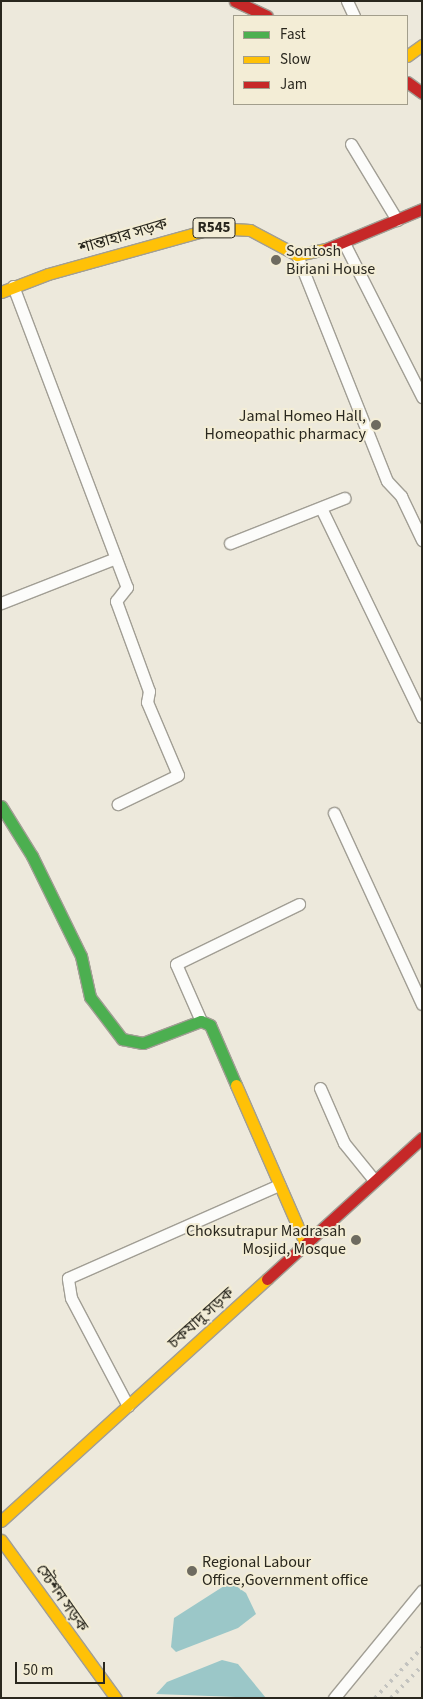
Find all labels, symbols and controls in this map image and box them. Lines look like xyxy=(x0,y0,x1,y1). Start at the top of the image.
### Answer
legend xyxy=(233,15,408,105)
text: Fast xyxy=(280,24,306,45)
text: Slow xyxy=(280,49,311,70)
text: Jam xyxy=(280,74,307,95)
street label: শান্তাহার সড়ক xyxy=(76,214,170,258)
road number: R545 xyxy=(192,216,236,240)
place label: Sontosh Biriani House xyxy=(286,241,375,279)
marker: Sontosh Biriani House xyxy=(270,254,282,266)
place label: Jamal Homeo Hall, Homeopathic pharmacy xyxy=(205,406,366,444)
marker: Jamal Homeo Hall, Homeopathic pharmacy xyxy=(370,419,382,431)
place label: Choksutrapur Madrasah Mosjid, Mosque xyxy=(186,1221,346,1259)
marker: Choksutrapur Madrasah Mosjid, Mosque xyxy=(350,1234,362,1246)
street label: চকযাদু সড়ক xyxy=(164,1283,238,1353)
place label: Regional Labour Office,Government office xyxy=(202,1552,368,1590)
street label: স্টেশন সড়ক xyxy=(32,1560,92,1636)
marker: Regional Labour Office,Government office xyxy=(186,1565,198,1577)
scale bar xyxy=(18,1652,108,1684)
text: 50 m xyxy=(23,1660,53,1681)

